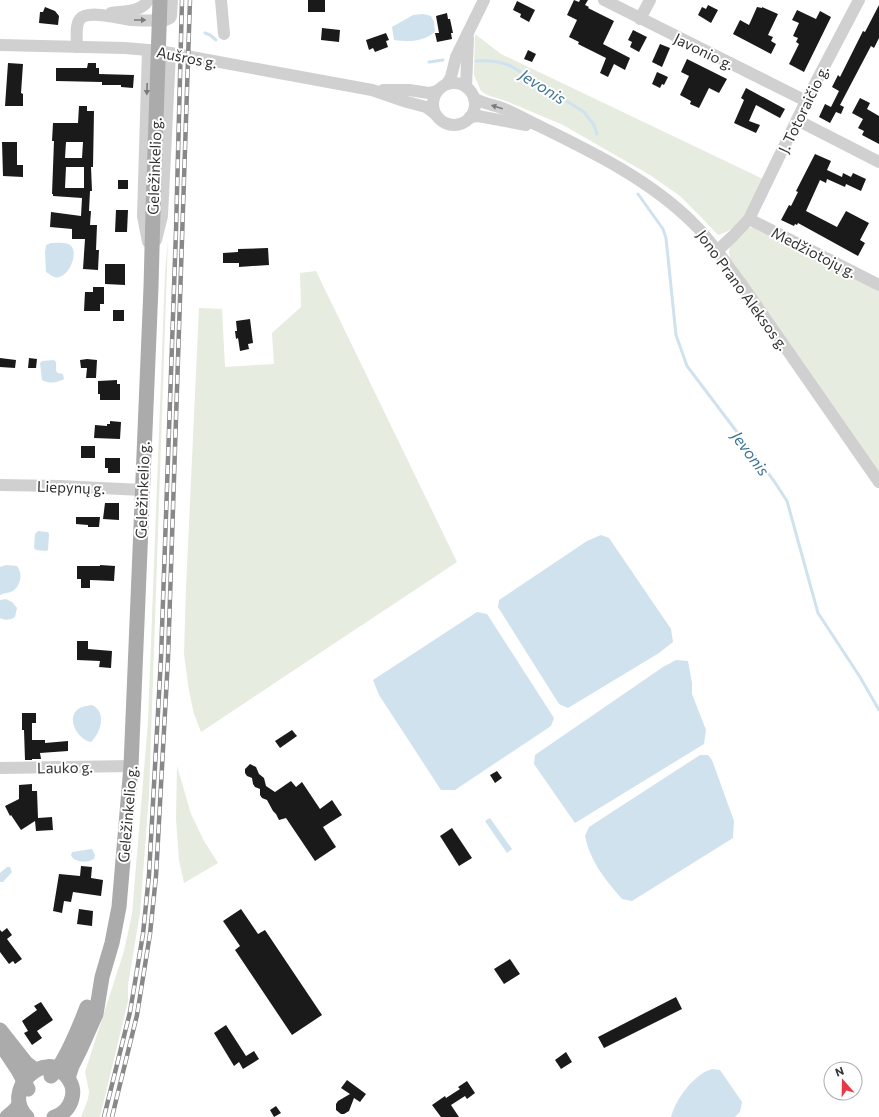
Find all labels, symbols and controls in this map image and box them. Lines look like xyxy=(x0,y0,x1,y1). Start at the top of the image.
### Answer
one-way arrow xyxy=(134,17,147,23)
street label: Javonio g. xyxy=(671,29,737,73)
street label: Aušros g. xyxy=(155,42,219,72)
street label: J. Totoraičio g. xyxy=(774,62,832,156)
water label: Jevonis xyxy=(515,63,570,108)
one-way arrow xyxy=(143,83,150,95)
one-way arrow xyxy=(490,104,502,110)
street label: Geležinkelio g. xyxy=(143,117,165,215)
street label: Medžiotojų g. xyxy=(769,223,859,281)
street label: Jono Prano Aleksos g. xyxy=(693,226,793,354)
water label: Jevonis xyxy=(727,425,774,479)
street label: Geležinkelio g. xyxy=(131,441,153,539)
street label: Liepynų g. xyxy=(37,477,105,497)
street label: Lauko g. xyxy=(37,758,93,776)
street label: Geležinkelio g. xyxy=(114,765,140,863)
north arrow xyxy=(823,1061,863,1101)
text: N xyxy=(833,1064,846,1079)

